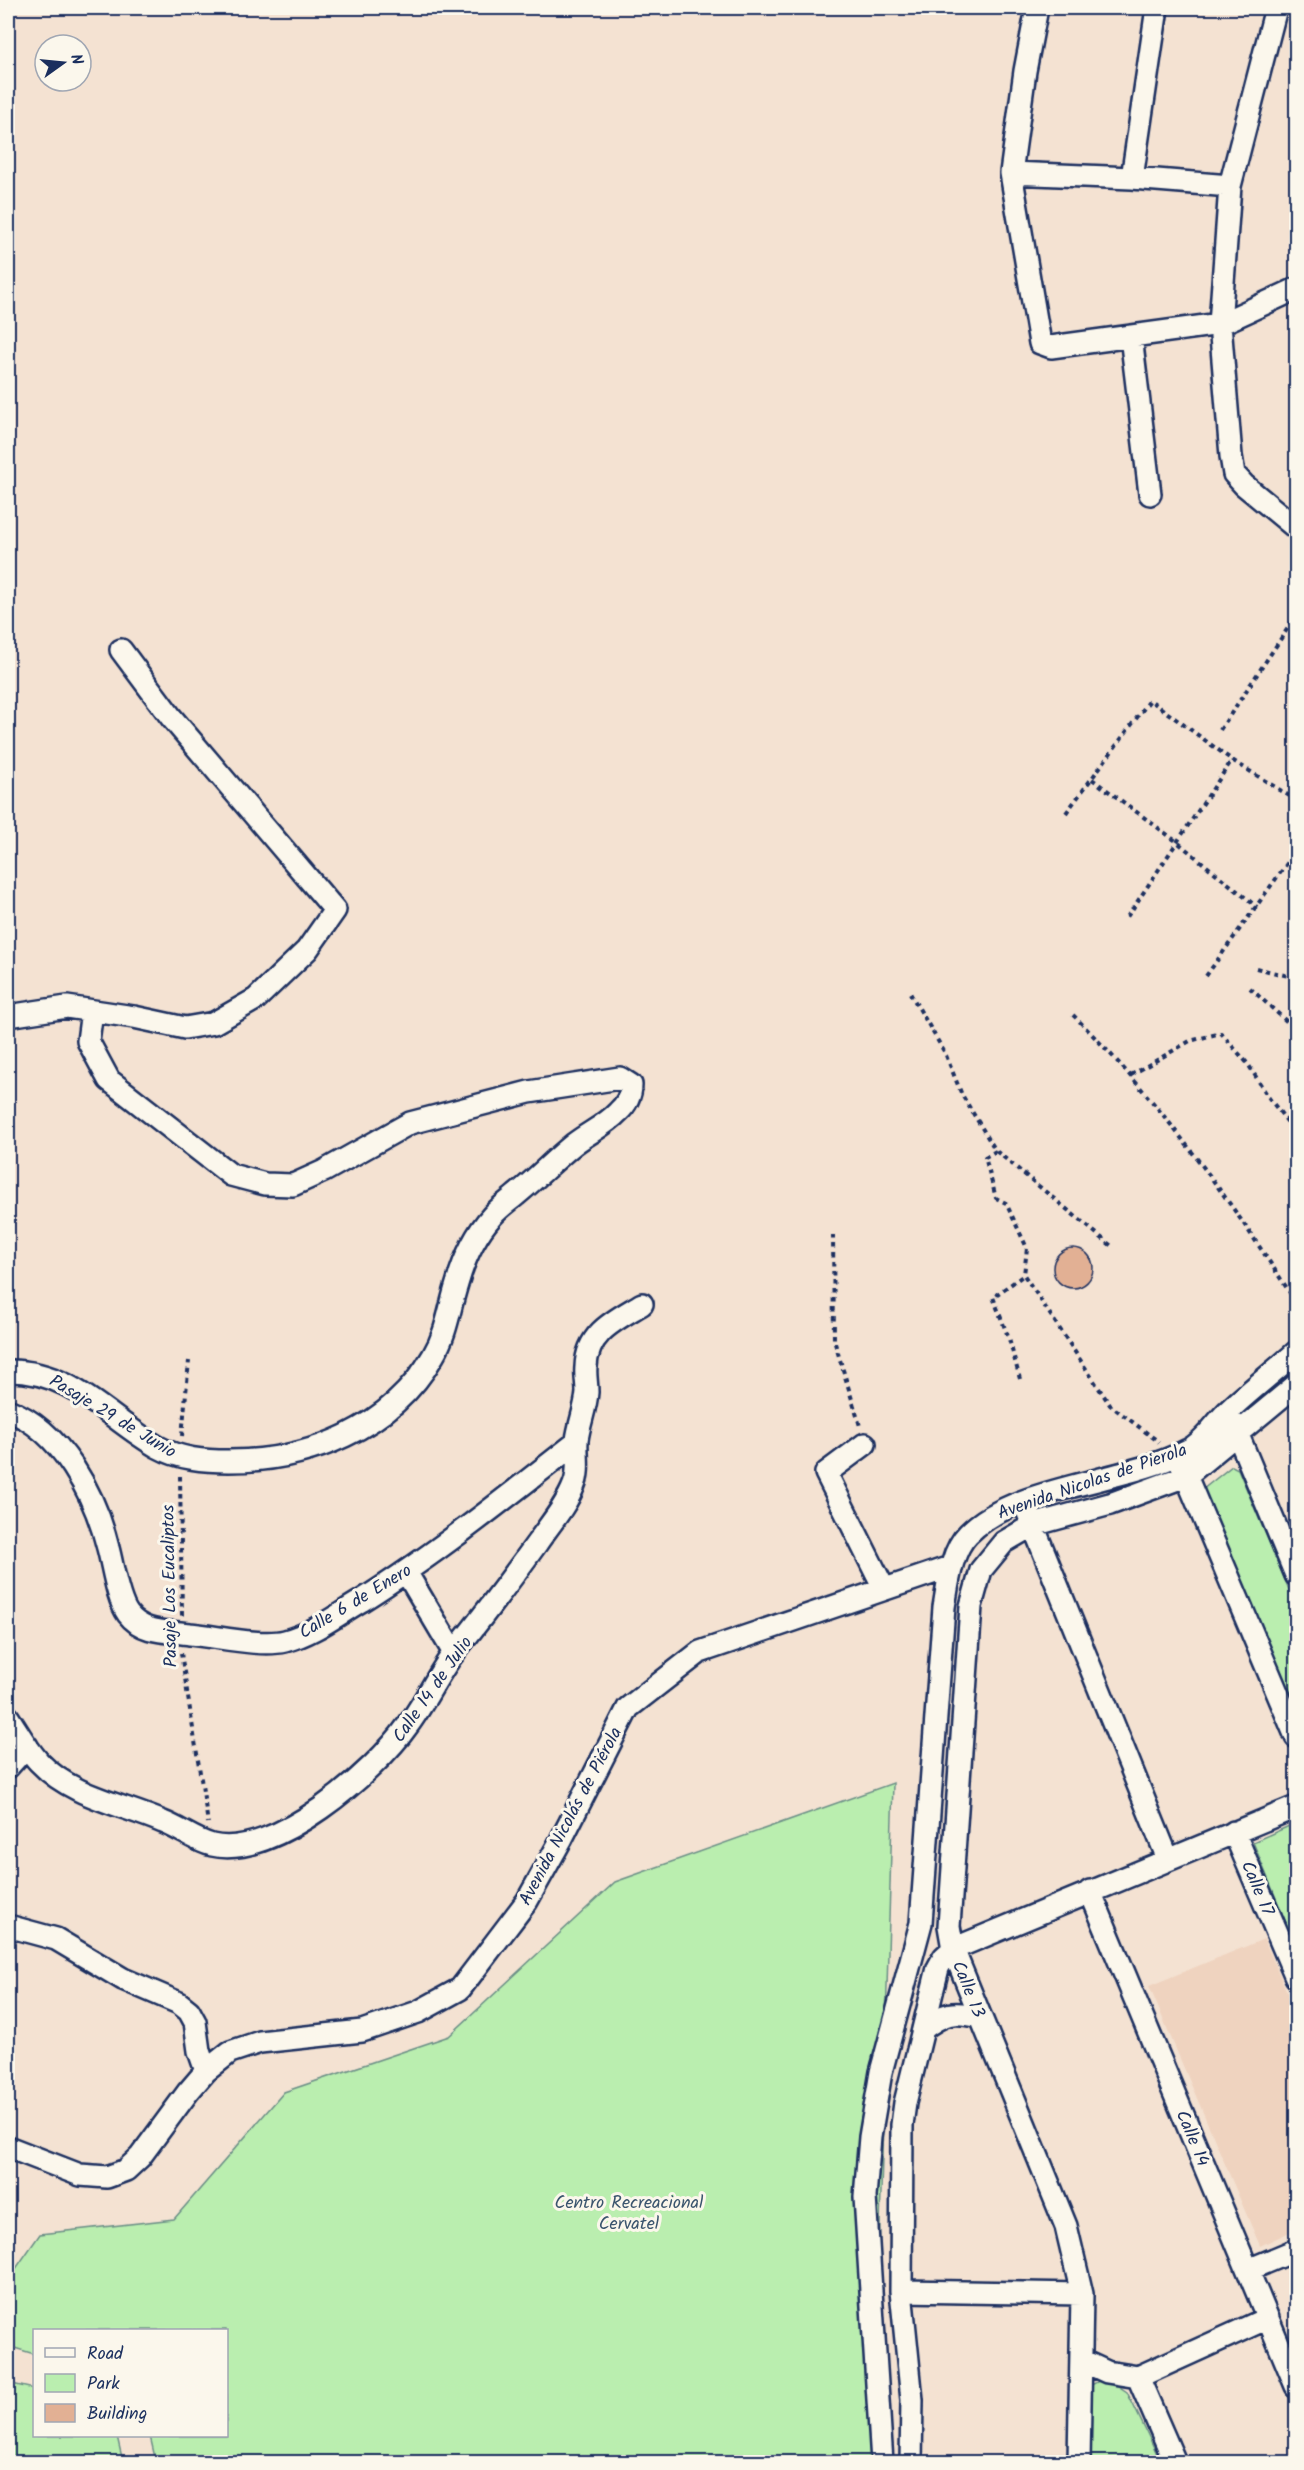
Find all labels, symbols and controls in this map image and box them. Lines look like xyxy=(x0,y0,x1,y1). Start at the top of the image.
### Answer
north arrow xyxy=(33,33,93,93)
text: N xyxy=(63,51,89,68)
street label: Pasaje 29 de Junio xyxy=(43,1368,181,1467)
street label: Avenida Nicolas de Pierola xyxy=(994,1436,1191,1529)
street label: Pasaje Los Eucaliptos xyxy=(155,1504,186,1668)
street label: Calle 6 de Enero xyxy=(294,1557,418,1647)
street label: Calle 14 de Julio xyxy=(386,1631,481,1749)
street label: Avenida Nicolás de Piérola xyxy=(512,1722,631,1911)
street label: Calle 17 xyxy=(1232,1857,1281,1921)
street label: Calle 13 xyxy=(943,1957,992,2022)
street label: Calle 14 xyxy=(1167,2106,1217,2171)
park label: Centro Recreacional Cervatel xyxy=(555,2189,704,2239)
legend xyxy=(33,2329,228,2437)
text: Road xyxy=(87,2340,124,2369)
text: Park xyxy=(87,2370,120,2399)
text: Building xyxy=(87,2400,147,2429)

